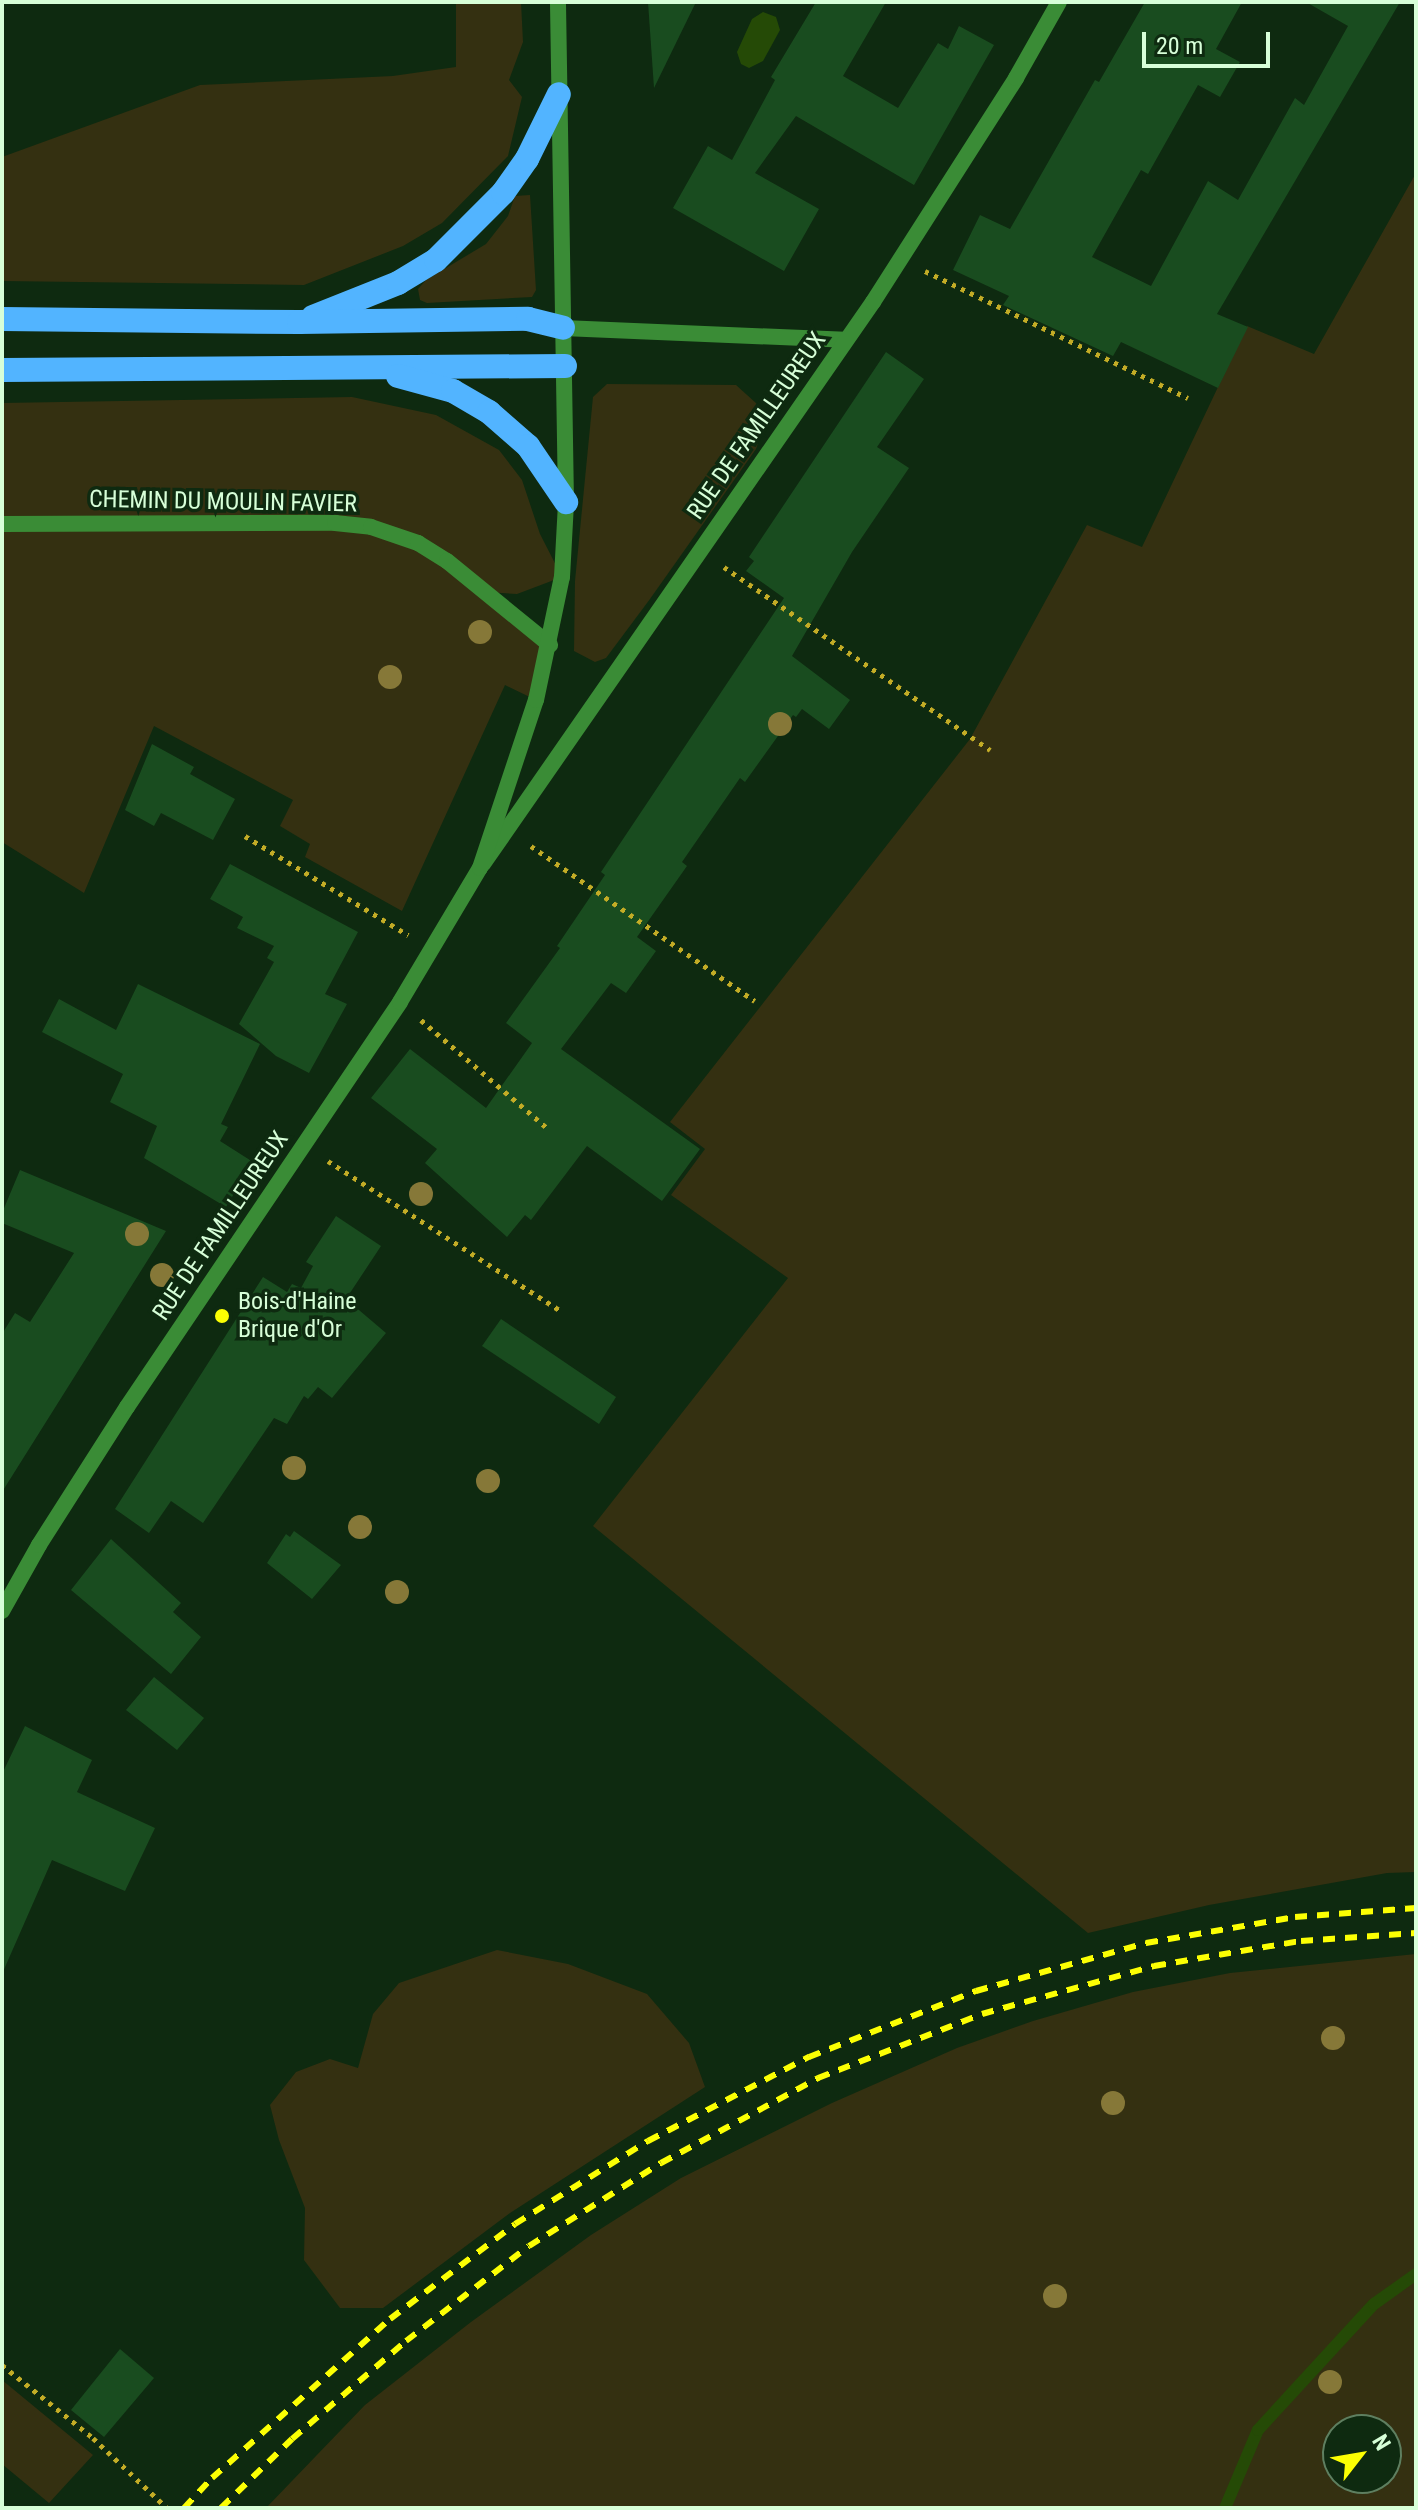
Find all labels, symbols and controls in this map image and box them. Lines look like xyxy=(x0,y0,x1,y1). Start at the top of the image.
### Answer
scale bar xyxy=(1146,16,1274,66)
text: 20 m xyxy=(1156,32,1203,60)
street label: RUE DE FAMILLEUREUX xyxy=(682,327,832,525)
street label: CHEMIN DU MOULIN FAVIER xyxy=(89,485,357,519)
street label: RUE DE FAMILLEUREUX xyxy=(147,1126,295,1326)
place label: Bois-d'Haine Brique d'Or xyxy=(238,1288,356,1344)
marker: Bois-d'Haine Brique d'Or xyxy=(213,1307,231,1325)
north arrow xyxy=(1322,2414,1402,2494)
text: N xyxy=(1367,2430,1395,2455)

